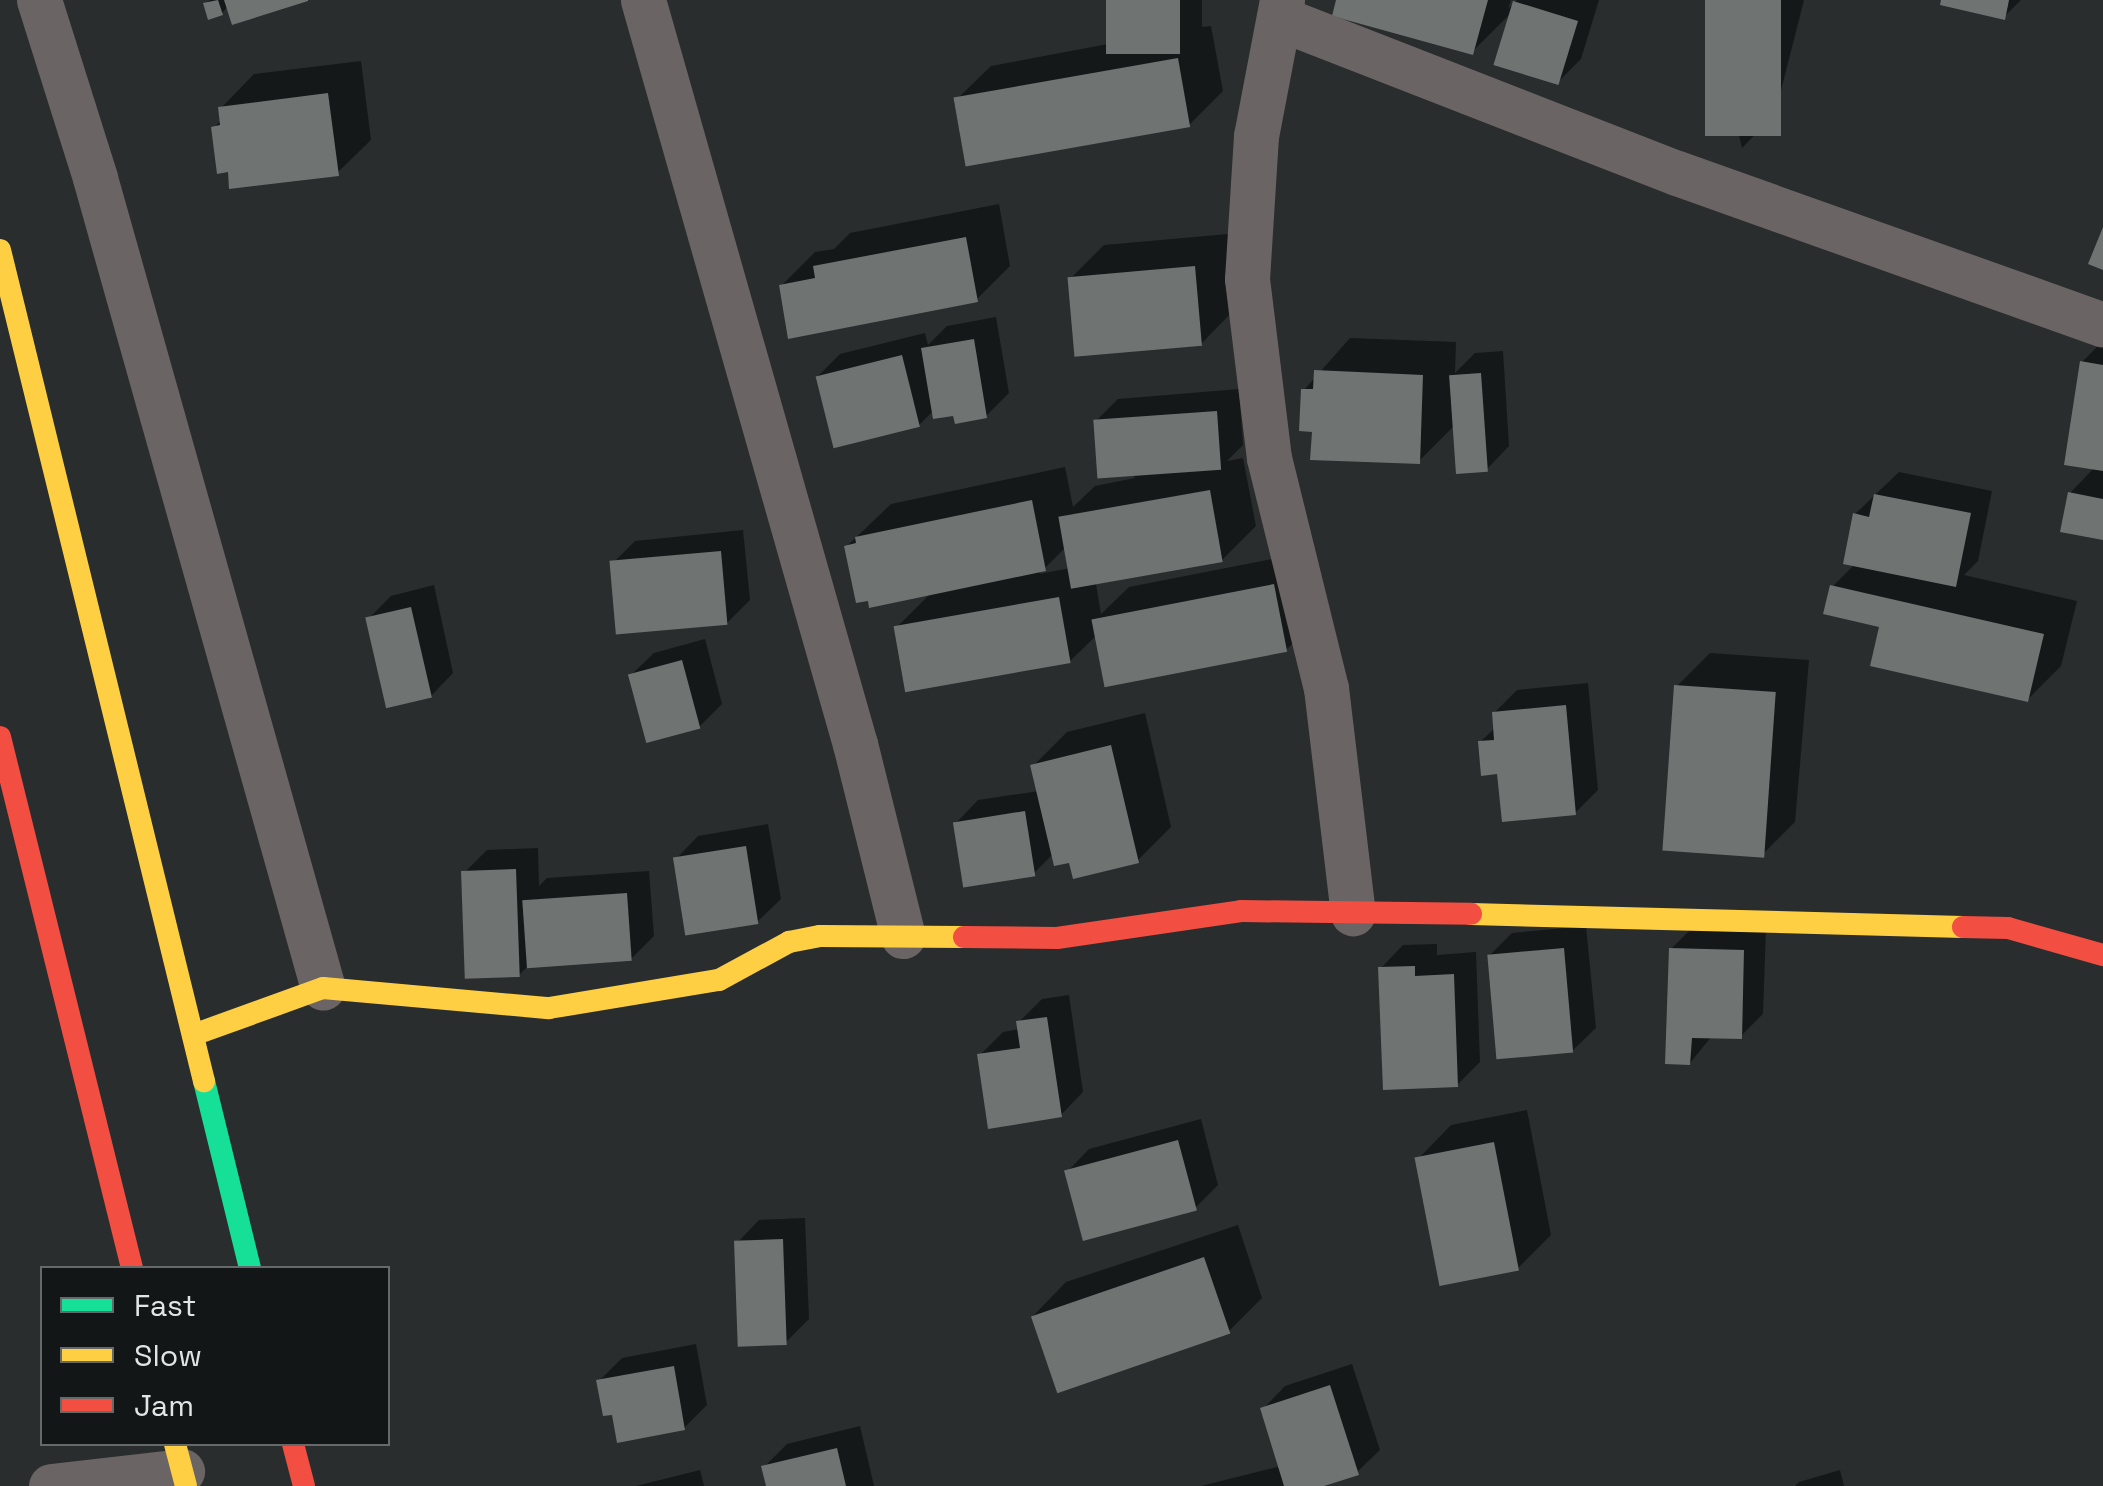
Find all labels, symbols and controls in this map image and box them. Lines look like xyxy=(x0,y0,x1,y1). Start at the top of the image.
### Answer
legend xyxy=(40,1266,390,1446)
text: Fast xyxy=(134,1286,196,1325)
text: Slow xyxy=(134,1336,202,1375)
text: Jam xyxy=(134,1386,194,1425)

